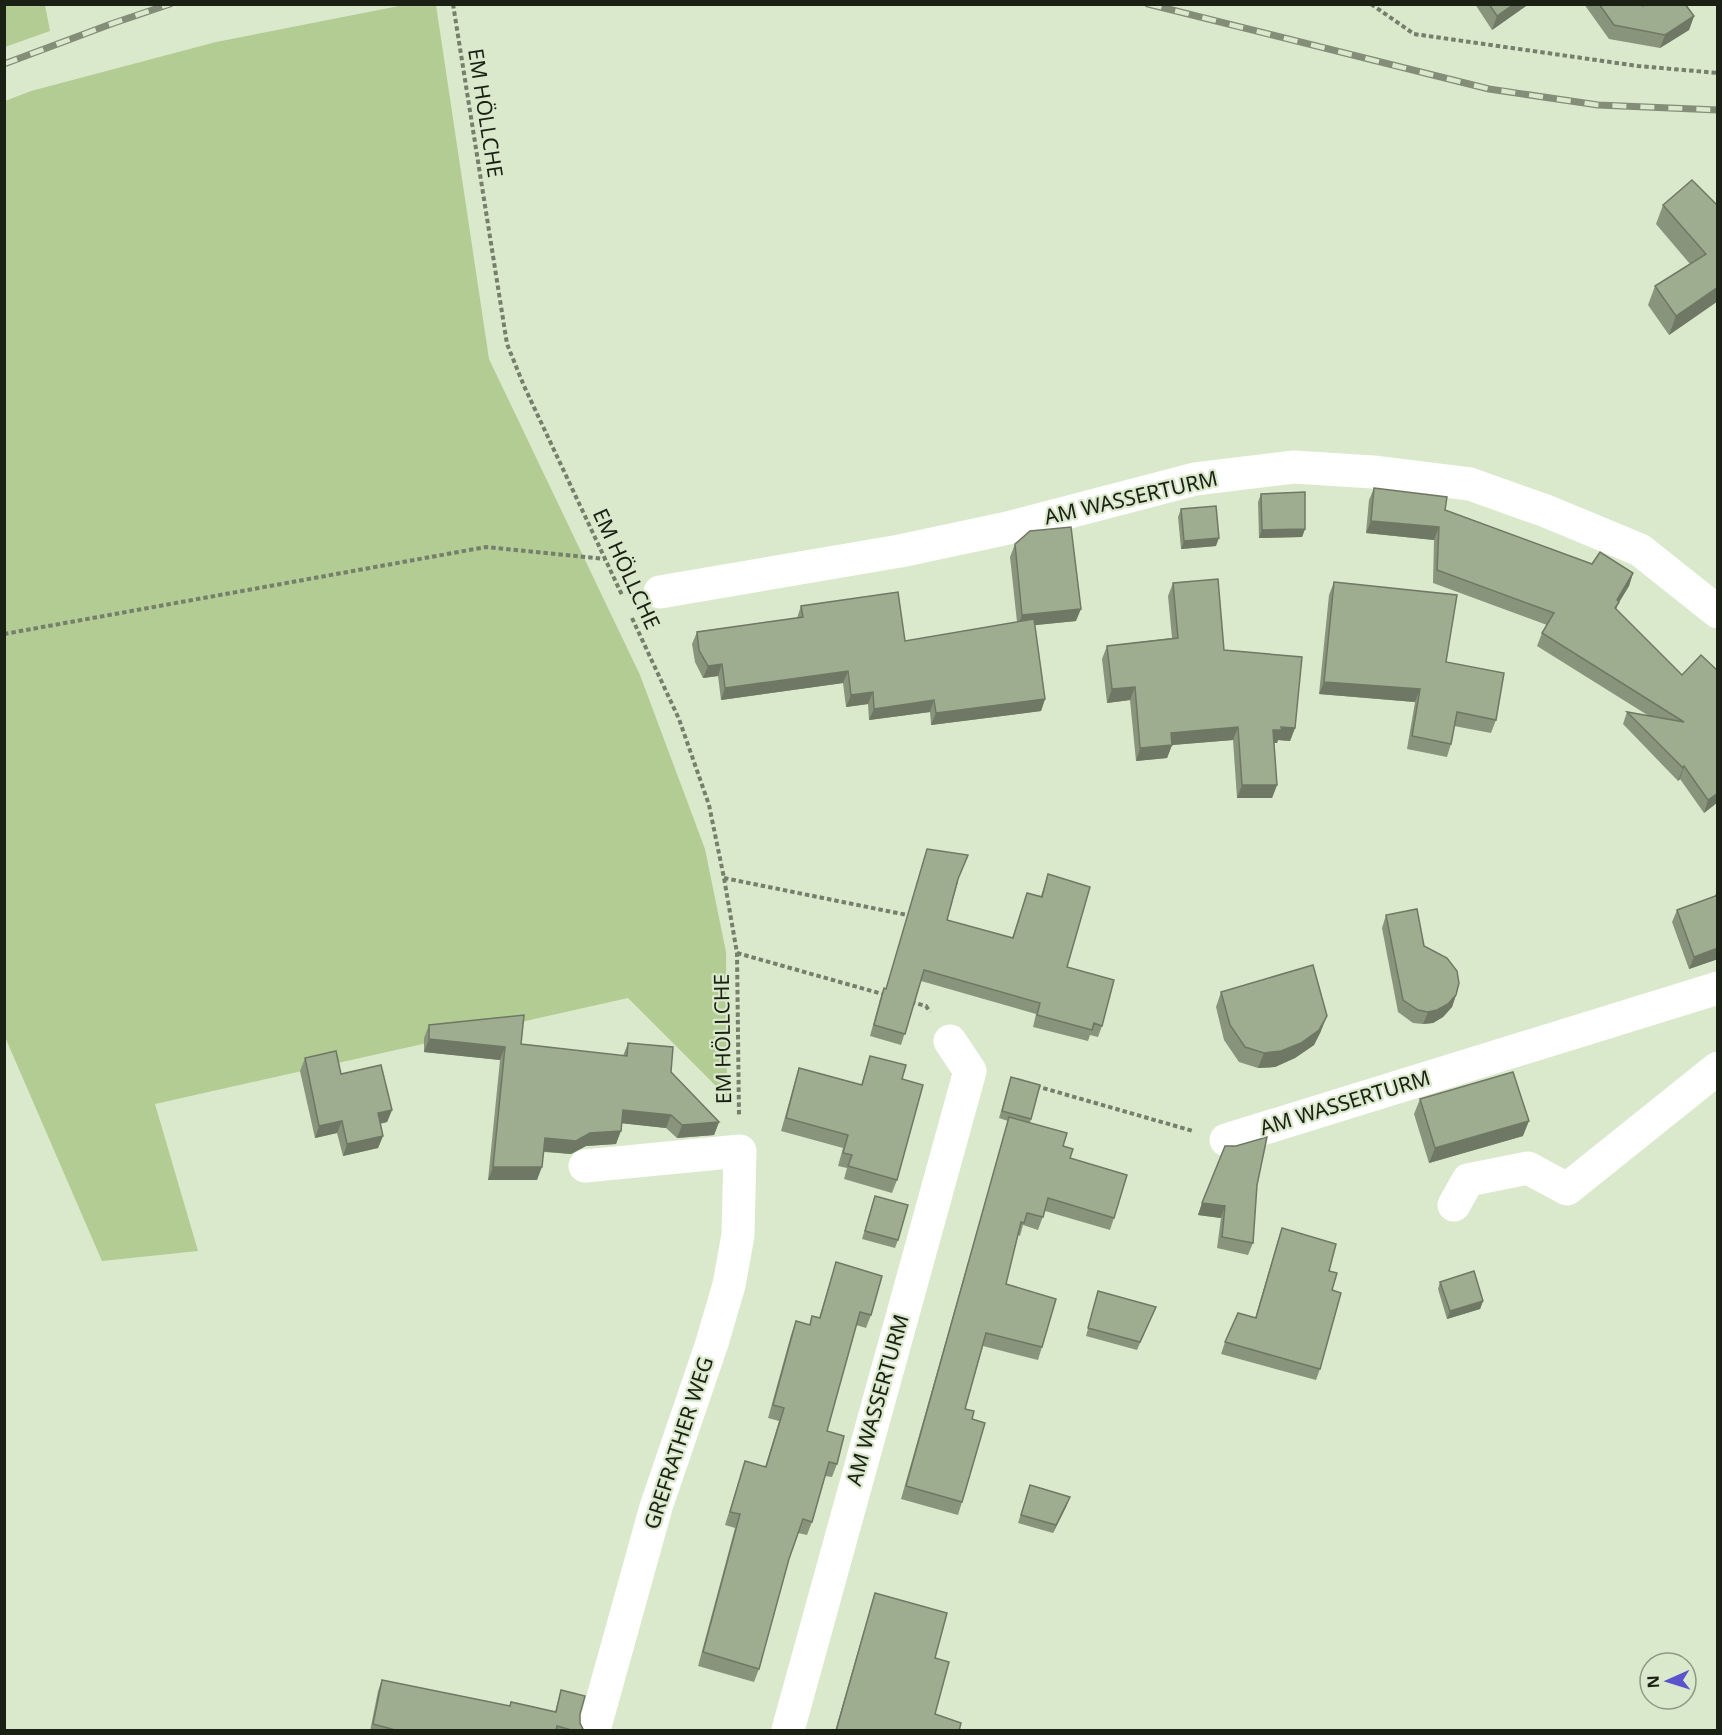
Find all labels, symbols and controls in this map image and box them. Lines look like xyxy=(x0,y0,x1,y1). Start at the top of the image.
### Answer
street label: EM HÖLLCHE xyxy=(462,46,510,179)
street label: AM WASSERTURM xyxy=(1041,463,1220,531)
street label: EM HÖLLCHE xyxy=(587,504,667,634)
street label: EM HÖLLCHE xyxy=(707,974,737,1104)
street label: AM WASSERTURM xyxy=(1256,1063,1433,1141)
street label: AM WASSERTURM xyxy=(839,1311,915,1489)
street label: GREFRATHER WEG xyxy=(637,1353,719,1533)
north arrow xyxy=(1638,1651,1698,1711)
text: N xyxy=(1642,1675,1664,1689)

